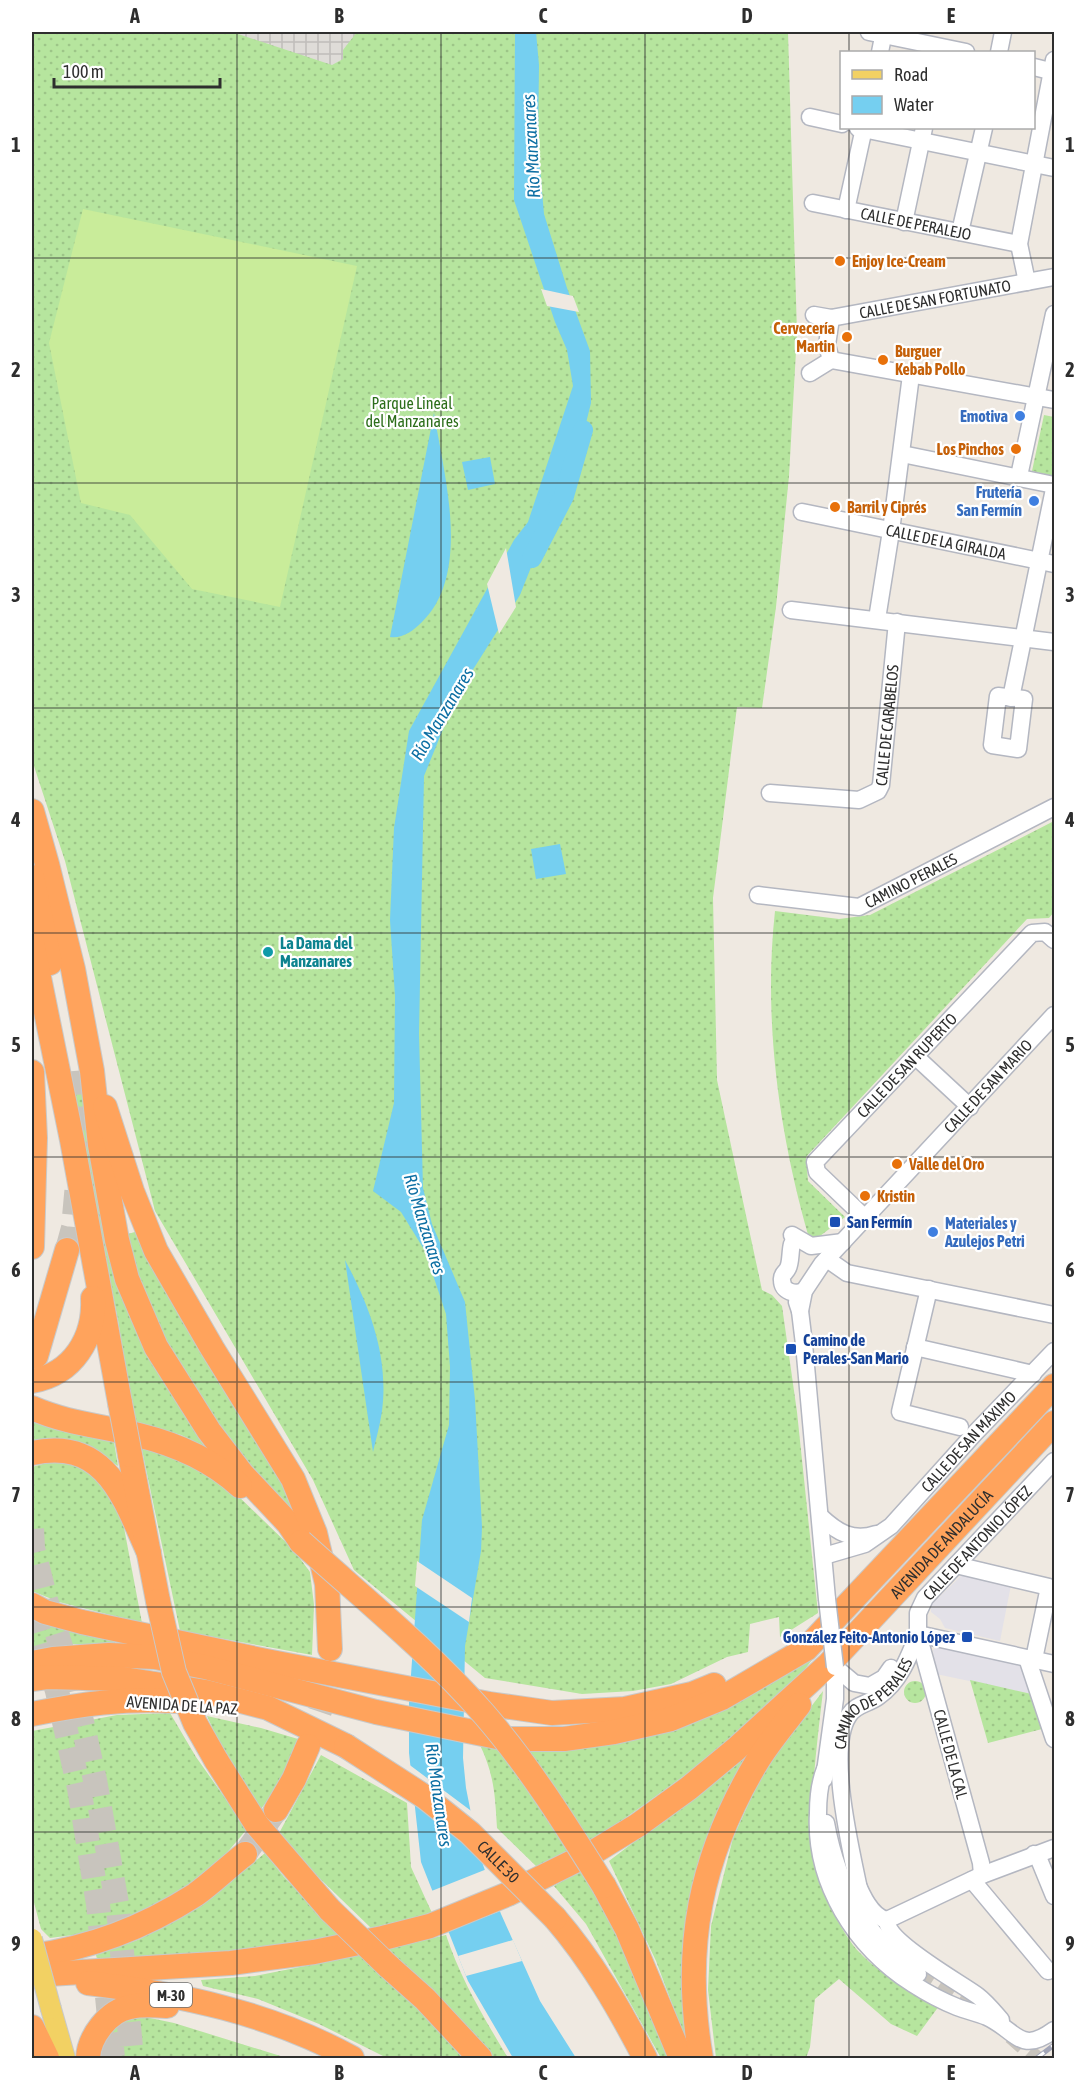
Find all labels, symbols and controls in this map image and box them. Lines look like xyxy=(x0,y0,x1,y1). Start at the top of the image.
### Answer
text: A xyxy=(129,4,140,27)
text: B xyxy=(334,4,344,27)
text: C xyxy=(539,4,548,27)
text: D xyxy=(741,4,753,27)
text: E xyxy=(947,4,956,27)
scale bar xyxy=(54,51,220,89)
legend xyxy=(840,51,1035,129)
text: 100 m xyxy=(63,61,104,82)
text: Road xyxy=(894,64,928,85)
water label: Río Manzanares xyxy=(518,93,544,199)
text: Water xyxy=(894,94,934,115)
text: 1 xyxy=(11,133,21,156)
text: 1 xyxy=(1065,133,1075,156)
street label: CALLE DE PERALEJO xyxy=(859,204,973,243)
place label: Enjoy Ice-Cream xyxy=(852,252,946,270)
marker: Enjoy Ice-Cream xyxy=(833,254,847,268)
street label: CALLE DE SAN FORTUNATO xyxy=(858,276,1012,322)
place label: Cervecería Martin xyxy=(773,319,835,355)
marker: Cervecería Martin xyxy=(840,330,854,344)
place label: Burguer Kebab Pollo xyxy=(895,342,966,378)
marker: Burguer Kebab Pollo xyxy=(876,353,890,367)
text: 2 xyxy=(11,358,21,381)
text: 2 xyxy=(1065,358,1075,381)
park label: Parque Lineal del Manzanares xyxy=(365,394,459,430)
place label: Emotiva xyxy=(960,407,1008,425)
marker: Emotiva xyxy=(1013,409,1027,423)
place label: Los Pinchos xyxy=(936,440,1004,458)
marker: Los Pinchos xyxy=(1009,442,1023,456)
place label: Frutería San Fermín xyxy=(957,483,1022,519)
marker: Frutería San Fermín xyxy=(1027,494,1041,508)
place label: Barril y Ciprés xyxy=(847,498,927,516)
marker: Barril y Ciprés xyxy=(828,500,842,514)
street label: CALLE DE LA GIRALDA xyxy=(884,521,1008,563)
text: 3 xyxy=(11,583,21,606)
text: 3 xyxy=(1065,583,1075,606)
water label: Río Manzanares xyxy=(406,664,478,764)
street label: CALLE DE CARABELOS xyxy=(872,664,902,787)
text: 4 xyxy=(10,808,21,831)
text: 4 xyxy=(1064,808,1075,831)
street label: CAMINO PERALES xyxy=(862,849,960,911)
place label: La Dama del Manzanares xyxy=(280,934,353,970)
marker: La Dama del Manzanares xyxy=(261,945,275,959)
street label: CALLE DE SAN RUPERTO xyxy=(853,1009,960,1121)
text: 5 xyxy=(11,1033,21,1056)
text: 5 xyxy=(1065,1033,1075,1056)
street label: CALLE DE SAN MARIO xyxy=(940,1036,1036,1136)
place label: Valle del Oro xyxy=(908,1155,985,1173)
marker: Valle del Oro xyxy=(890,1157,904,1171)
water label: Río Manzanares xyxy=(400,1171,450,1277)
place label: Kristin xyxy=(877,1187,915,1205)
marker: Kristin xyxy=(858,1189,872,1203)
place label: San Fermín xyxy=(847,1213,912,1231)
place label: Materiales y Azulejos Petri xyxy=(944,1214,1025,1250)
marker: San Fermín xyxy=(828,1215,842,1229)
marker: Materiales y Azulejos Petri xyxy=(926,1225,940,1239)
text: 6 xyxy=(11,1258,21,1281)
text: 6 xyxy=(1065,1258,1075,1281)
place label: Camino de Perales-San Mario xyxy=(803,1331,909,1367)
marker: Camino de Perales-San Mario xyxy=(784,1342,798,1356)
street label: CALLE DE SAN MÁXIMO xyxy=(917,1387,1019,1495)
street label: CALLE DE ANTONIO LÓPEZ xyxy=(919,1482,1035,1604)
text: 7 xyxy=(11,1483,21,1506)
text: 7 xyxy=(1065,1483,1075,1506)
street label: AVENIDA DE ANDALUCÍA xyxy=(886,1486,996,1602)
place label: González Feito-Antonio López xyxy=(783,1628,955,1646)
marker: González Feito-Antonio López xyxy=(960,1630,974,1644)
street label: CAMINO DE PERALES xyxy=(831,1655,916,1750)
street label: AVENIDA DE LA PAZ xyxy=(126,1692,238,1718)
text: 8 xyxy=(11,1707,21,1730)
street label: CALLE DE LA CAL xyxy=(930,1707,972,1801)
text: 8 xyxy=(1065,1707,1075,1730)
water label: Río Manzanares xyxy=(421,1742,457,1848)
street label: CALLE 30 xyxy=(474,1837,523,1886)
text: 9 xyxy=(11,1932,21,1955)
text: 9 xyxy=(1065,1932,1075,1955)
road number: M-30 xyxy=(150,1983,192,2007)
text: A xyxy=(129,2061,140,2084)
text: B xyxy=(334,2061,344,2084)
text: C xyxy=(539,2061,548,2084)
text: D xyxy=(741,2061,753,2084)
text: E xyxy=(947,2061,956,2084)

